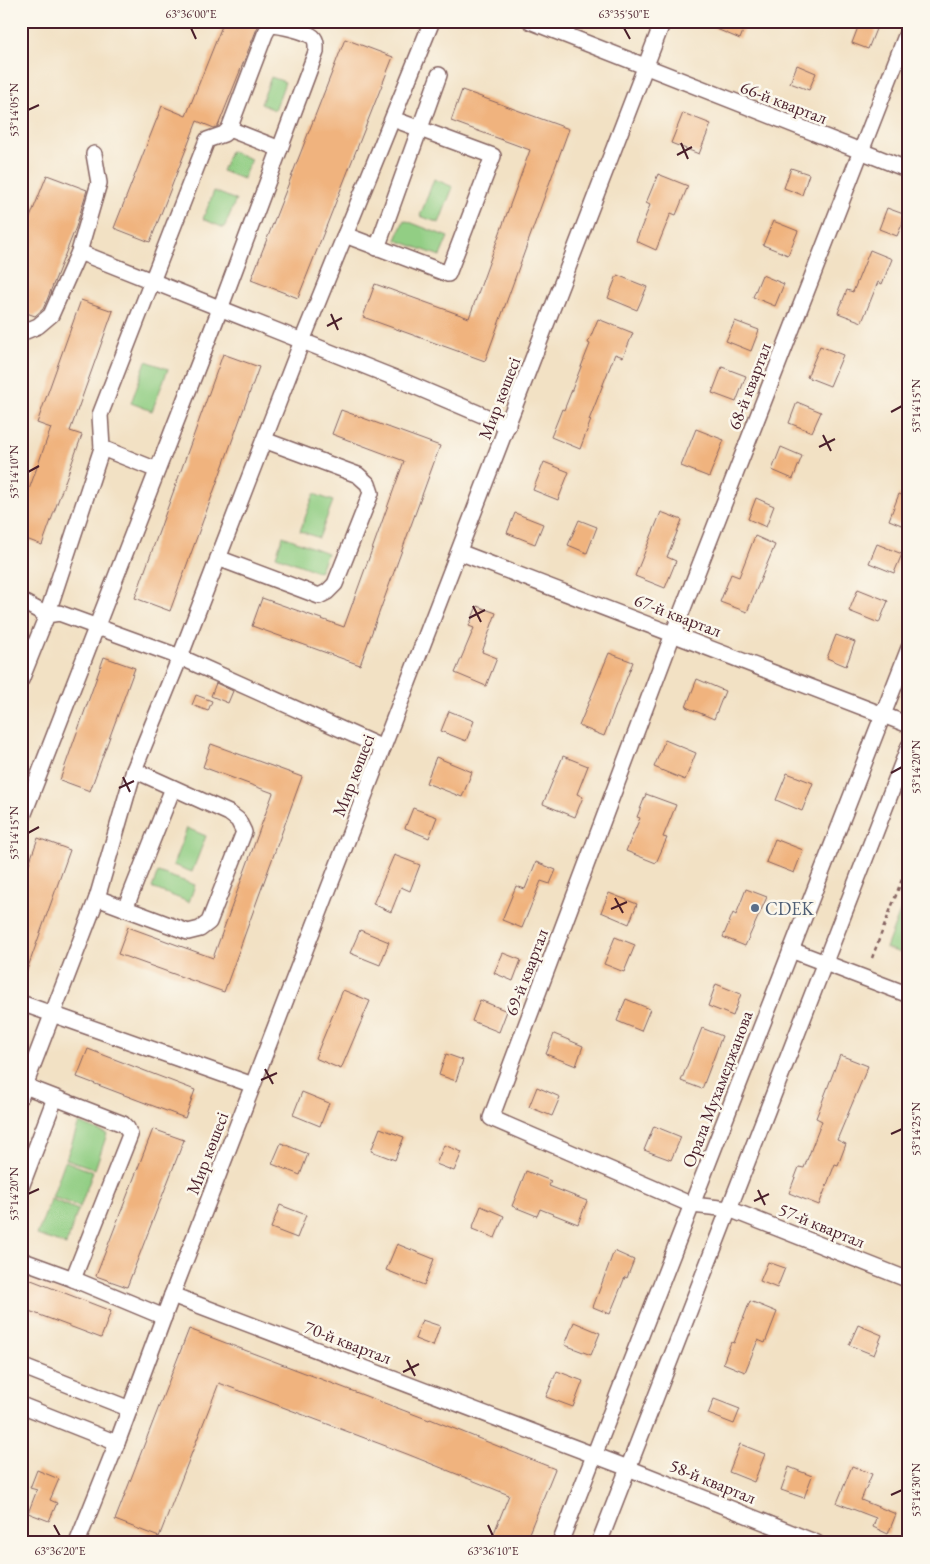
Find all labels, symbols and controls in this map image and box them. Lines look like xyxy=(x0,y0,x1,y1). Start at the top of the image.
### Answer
text: 63°36'00"E xyxy=(165,6,217,22)
text: 63°35'50"E xyxy=(598,6,650,22)
street label: 66-й квартал xyxy=(737,75,831,129)
text: 53°14'05"N xyxy=(6,83,22,137)
street label: 68-й квартал xyxy=(722,339,776,433)
street label: Мир көшесі xyxy=(473,353,526,443)
text: 53°14'15"N xyxy=(908,379,924,433)
text: 53°14'10"N xyxy=(6,445,22,499)
street label: 67-й квартал xyxy=(631,588,725,642)
street label: Мир көшесі xyxy=(327,730,380,820)
text: 53°14'20"N xyxy=(908,740,924,794)
text: 53°14'15"N xyxy=(6,806,22,860)
place label: CDEK xyxy=(765,897,815,920)
marker: CDEK xyxy=(749,902,761,914)
street label: 69-й квартал xyxy=(499,925,553,1019)
street label: Орала Мухамеджанова xyxy=(676,1006,758,1171)
text: 53°14'25"N xyxy=(908,1102,924,1156)
street label: Мир көшесі xyxy=(181,1108,234,1198)
text: 53°14'20"N xyxy=(6,1167,22,1221)
street label: 57-й квартал xyxy=(775,1197,869,1253)
street label: 70-й квартал xyxy=(301,1315,395,1369)
street label: 58-й квартал xyxy=(666,1453,760,1509)
text: 53°14'30"N xyxy=(908,1463,924,1517)
text: 63°36'20"E xyxy=(34,1543,86,1559)
text: 63°36'10"E xyxy=(467,1543,519,1559)

